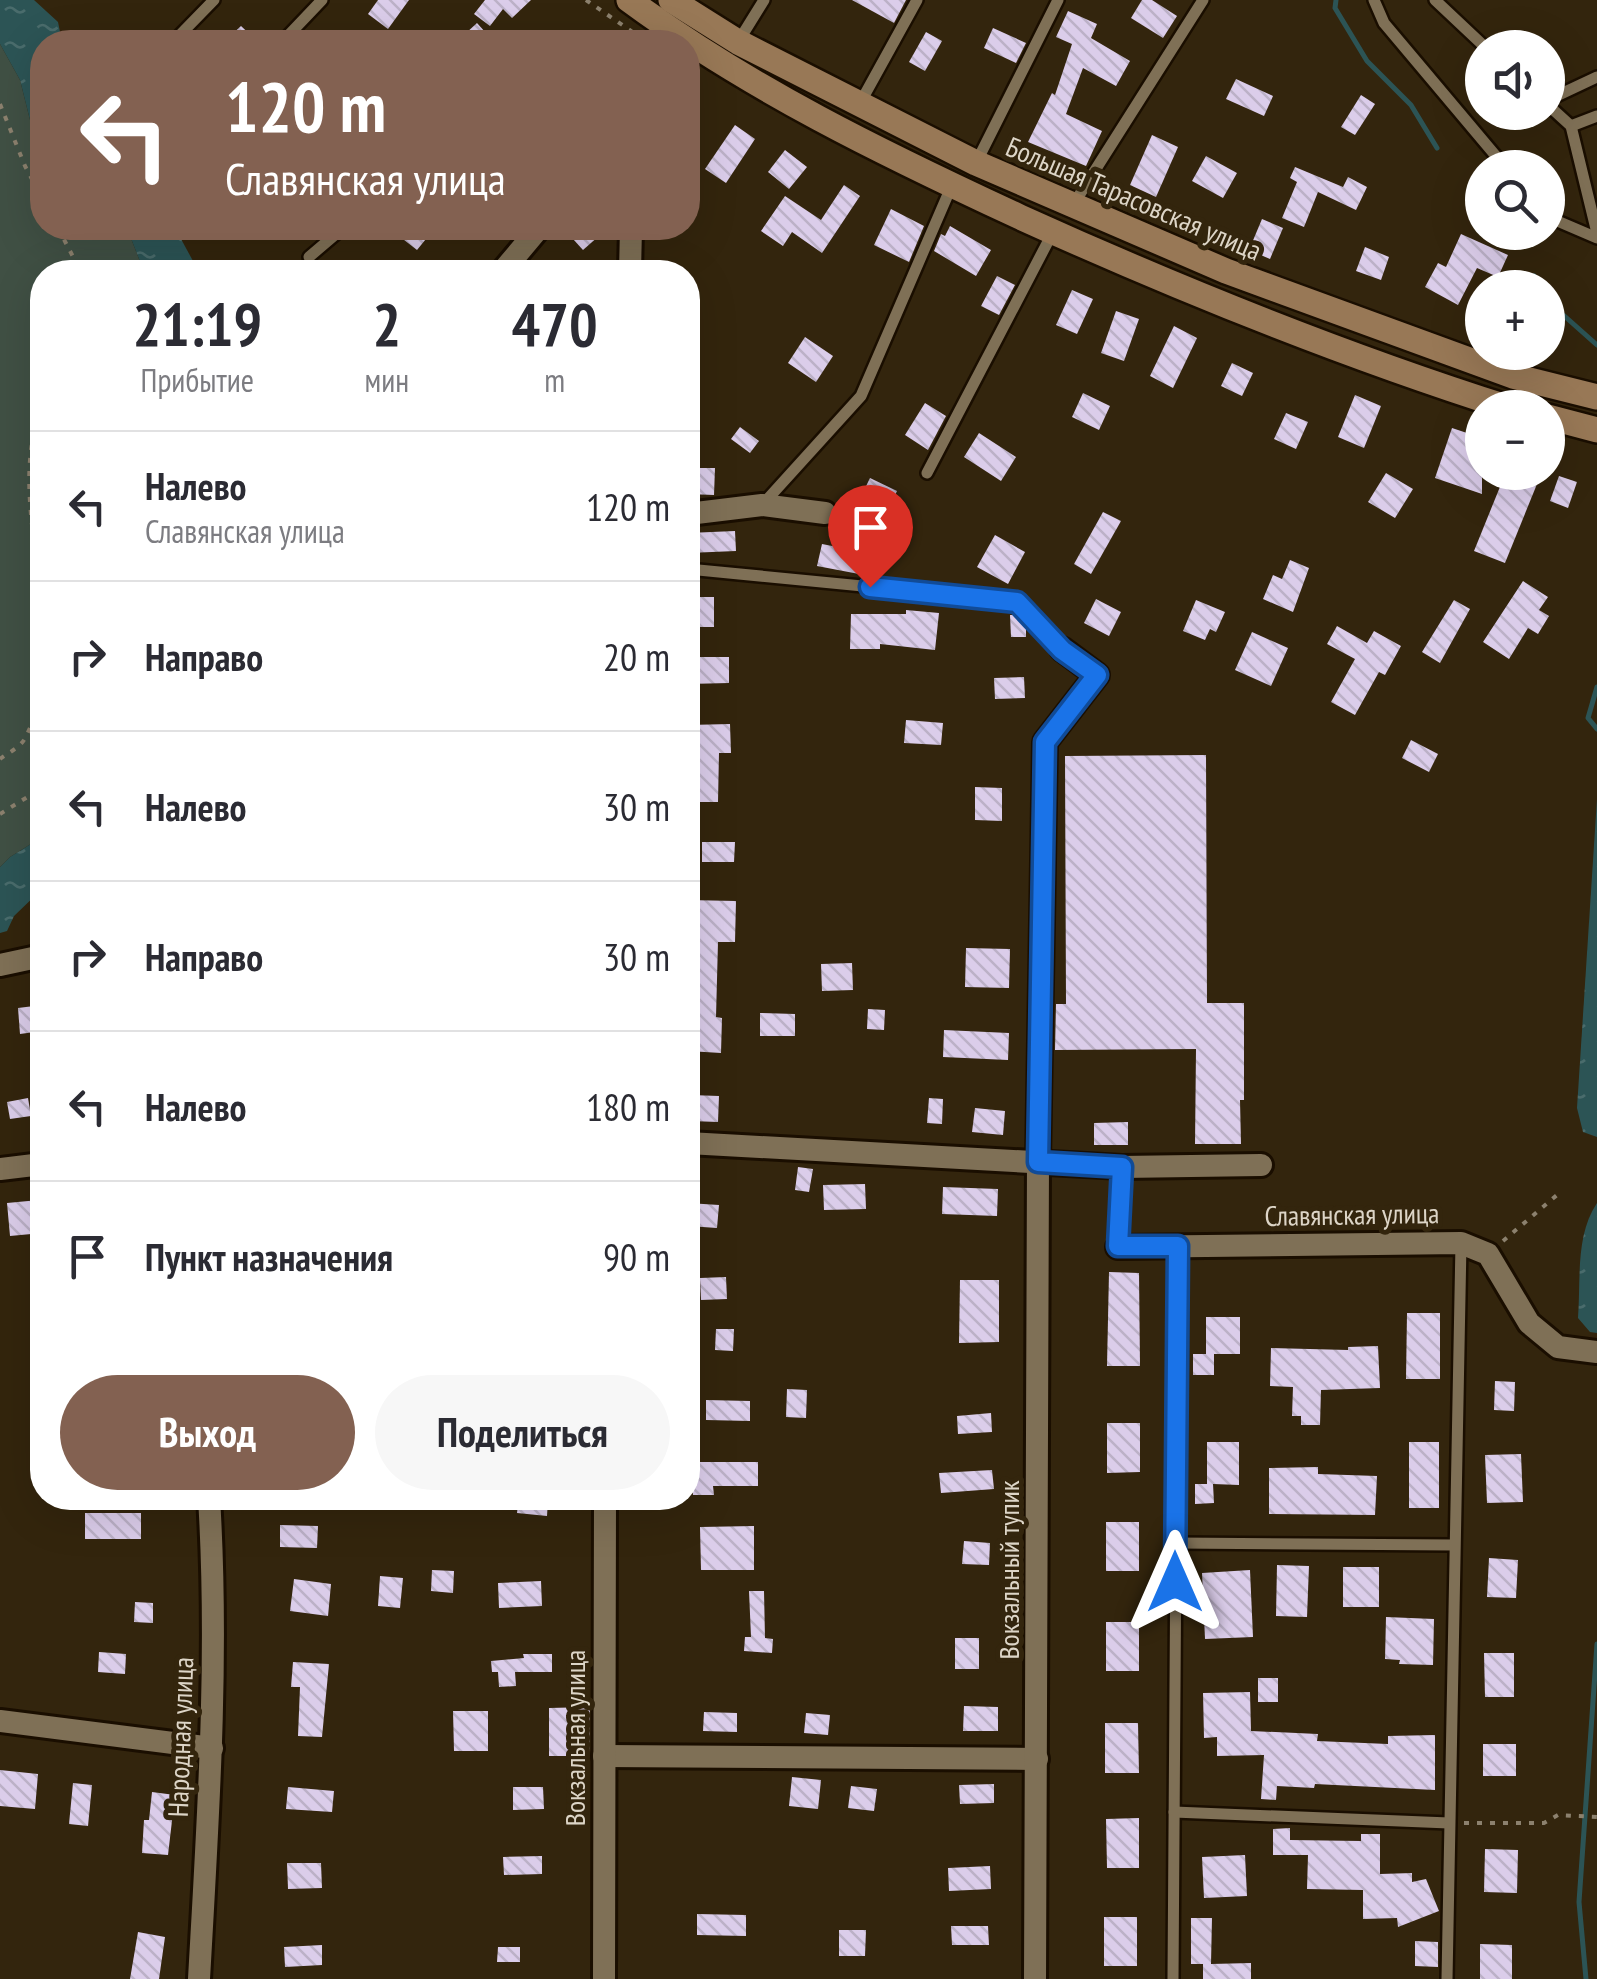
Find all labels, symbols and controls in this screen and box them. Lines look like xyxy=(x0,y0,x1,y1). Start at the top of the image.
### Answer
map controls xyxy=(1465,30,1565,490)
button: sound xyxy=(1465,30,1565,130)
text: 120 m xyxy=(225,61,386,151)
icon: left xyxy=(60,70,190,200)
street label: Большая Тарасовская улица xyxy=(1001,127,1267,269)
text: Славянская улица xyxy=(225,149,506,207)
button: search xyxy=(1465,150,1565,250)
button: + xyxy=(1465,270,1565,370)
text: 21:19 xyxy=(132,285,262,363)
text: 2 xyxy=(373,285,401,363)
text: 470 xyxy=(512,285,598,363)
text: Прибытие xyxy=(141,359,254,401)
text: мин xyxy=(365,359,409,401)
text: m xyxy=(544,359,565,401)
button: − xyxy=(1465,390,1565,490)
text: Налево xyxy=(145,461,246,510)
icon: left xyxy=(60,479,115,534)
text: 120 m xyxy=(586,482,670,531)
pin xyxy=(828,485,913,588)
icon: arrive xyxy=(843,500,898,555)
text: Славянская улица xyxy=(145,510,345,552)
icon: right xyxy=(60,629,115,684)
text: Направо xyxy=(145,632,263,681)
text: 20 m xyxy=(603,632,670,681)
icon: left xyxy=(60,779,115,834)
text: Налево xyxy=(145,782,246,831)
text: 30 m xyxy=(603,782,670,831)
icon: right xyxy=(60,929,115,984)
text: Направо xyxy=(145,932,263,981)
text: 30 m xyxy=(603,932,670,981)
icon: left xyxy=(60,1079,115,1134)
text: Налево xyxy=(145,1082,246,1131)
text: 180 m xyxy=(586,1082,670,1131)
street label: Славянская улица xyxy=(1264,1194,1440,1234)
icon: arrive xyxy=(60,1229,115,1284)
text: Пункт назначения xyxy=(145,1232,393,1281)
text: 90 m xyxy=(603,1232,670,1281)
button: Выход xyxy=(60,1375,355,1490)
button: Поделиться xyxy=(375,1375,670,1490)
street label: Вокзальный тупик xyxy=(990,1480,1027,1660)
position arrow xyxy=(1123,1530,1227,1634)
street label: Вокзальная улица xyxy=(556,1650,593,1826)
street label: Народная улица xyxy=(159,1656,201,1818)

